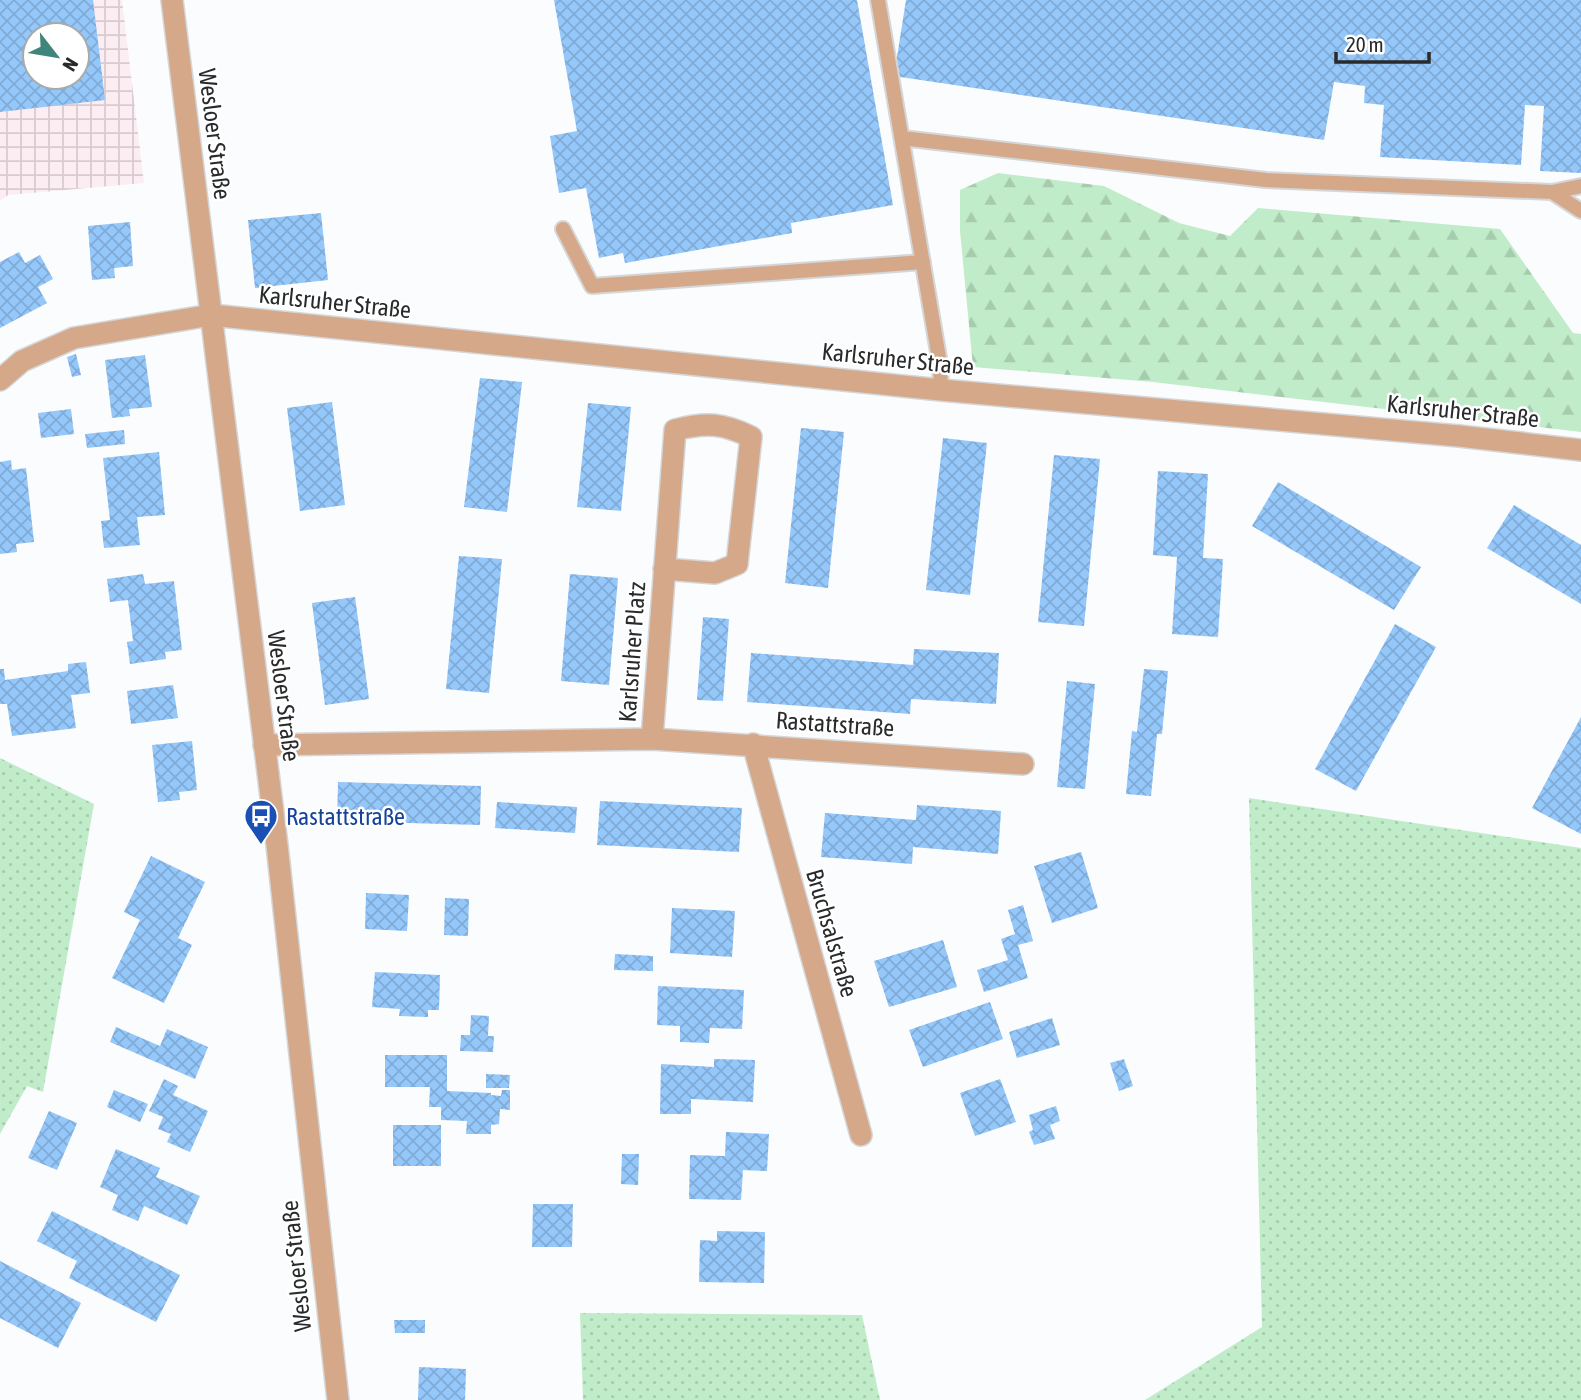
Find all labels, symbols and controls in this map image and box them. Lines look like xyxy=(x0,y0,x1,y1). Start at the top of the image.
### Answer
north arrow xyxy=(21,21,91,91)
scale bar xyxy=(1336,21,1429,65)
text: 20 m xyxy=(1346,32,1384,56)
text: N xyxy=(58,54,83,75)
street label: Wesloer Straße xyxy=(194,67,236,201)
street label: Karlsruher Straße xyxy=(258,281,412,323)
street label: Karlsruher Straße xyxy=(821,338,975,380)
street label: Karlsruher Straße xyxy=(1386,390,1540,432)
street label: Karlsruher Platz xyxy=(614,580,650,723)
street label: Wesloer Straße xyxy=(263,629,305,763)
street label: Rastattstraße xyxy=(775,706,895,742)
bus stop icon: Rastattstraße xyxy=(242,797,280,846)
place label: Rastattstraße xyxy=(286,803,405,830)
street label: Bruchsalstraße xyxy=(801,866,863,1000)
street label: Wesloer Straße xyxy=(276,1199,316,1333)

